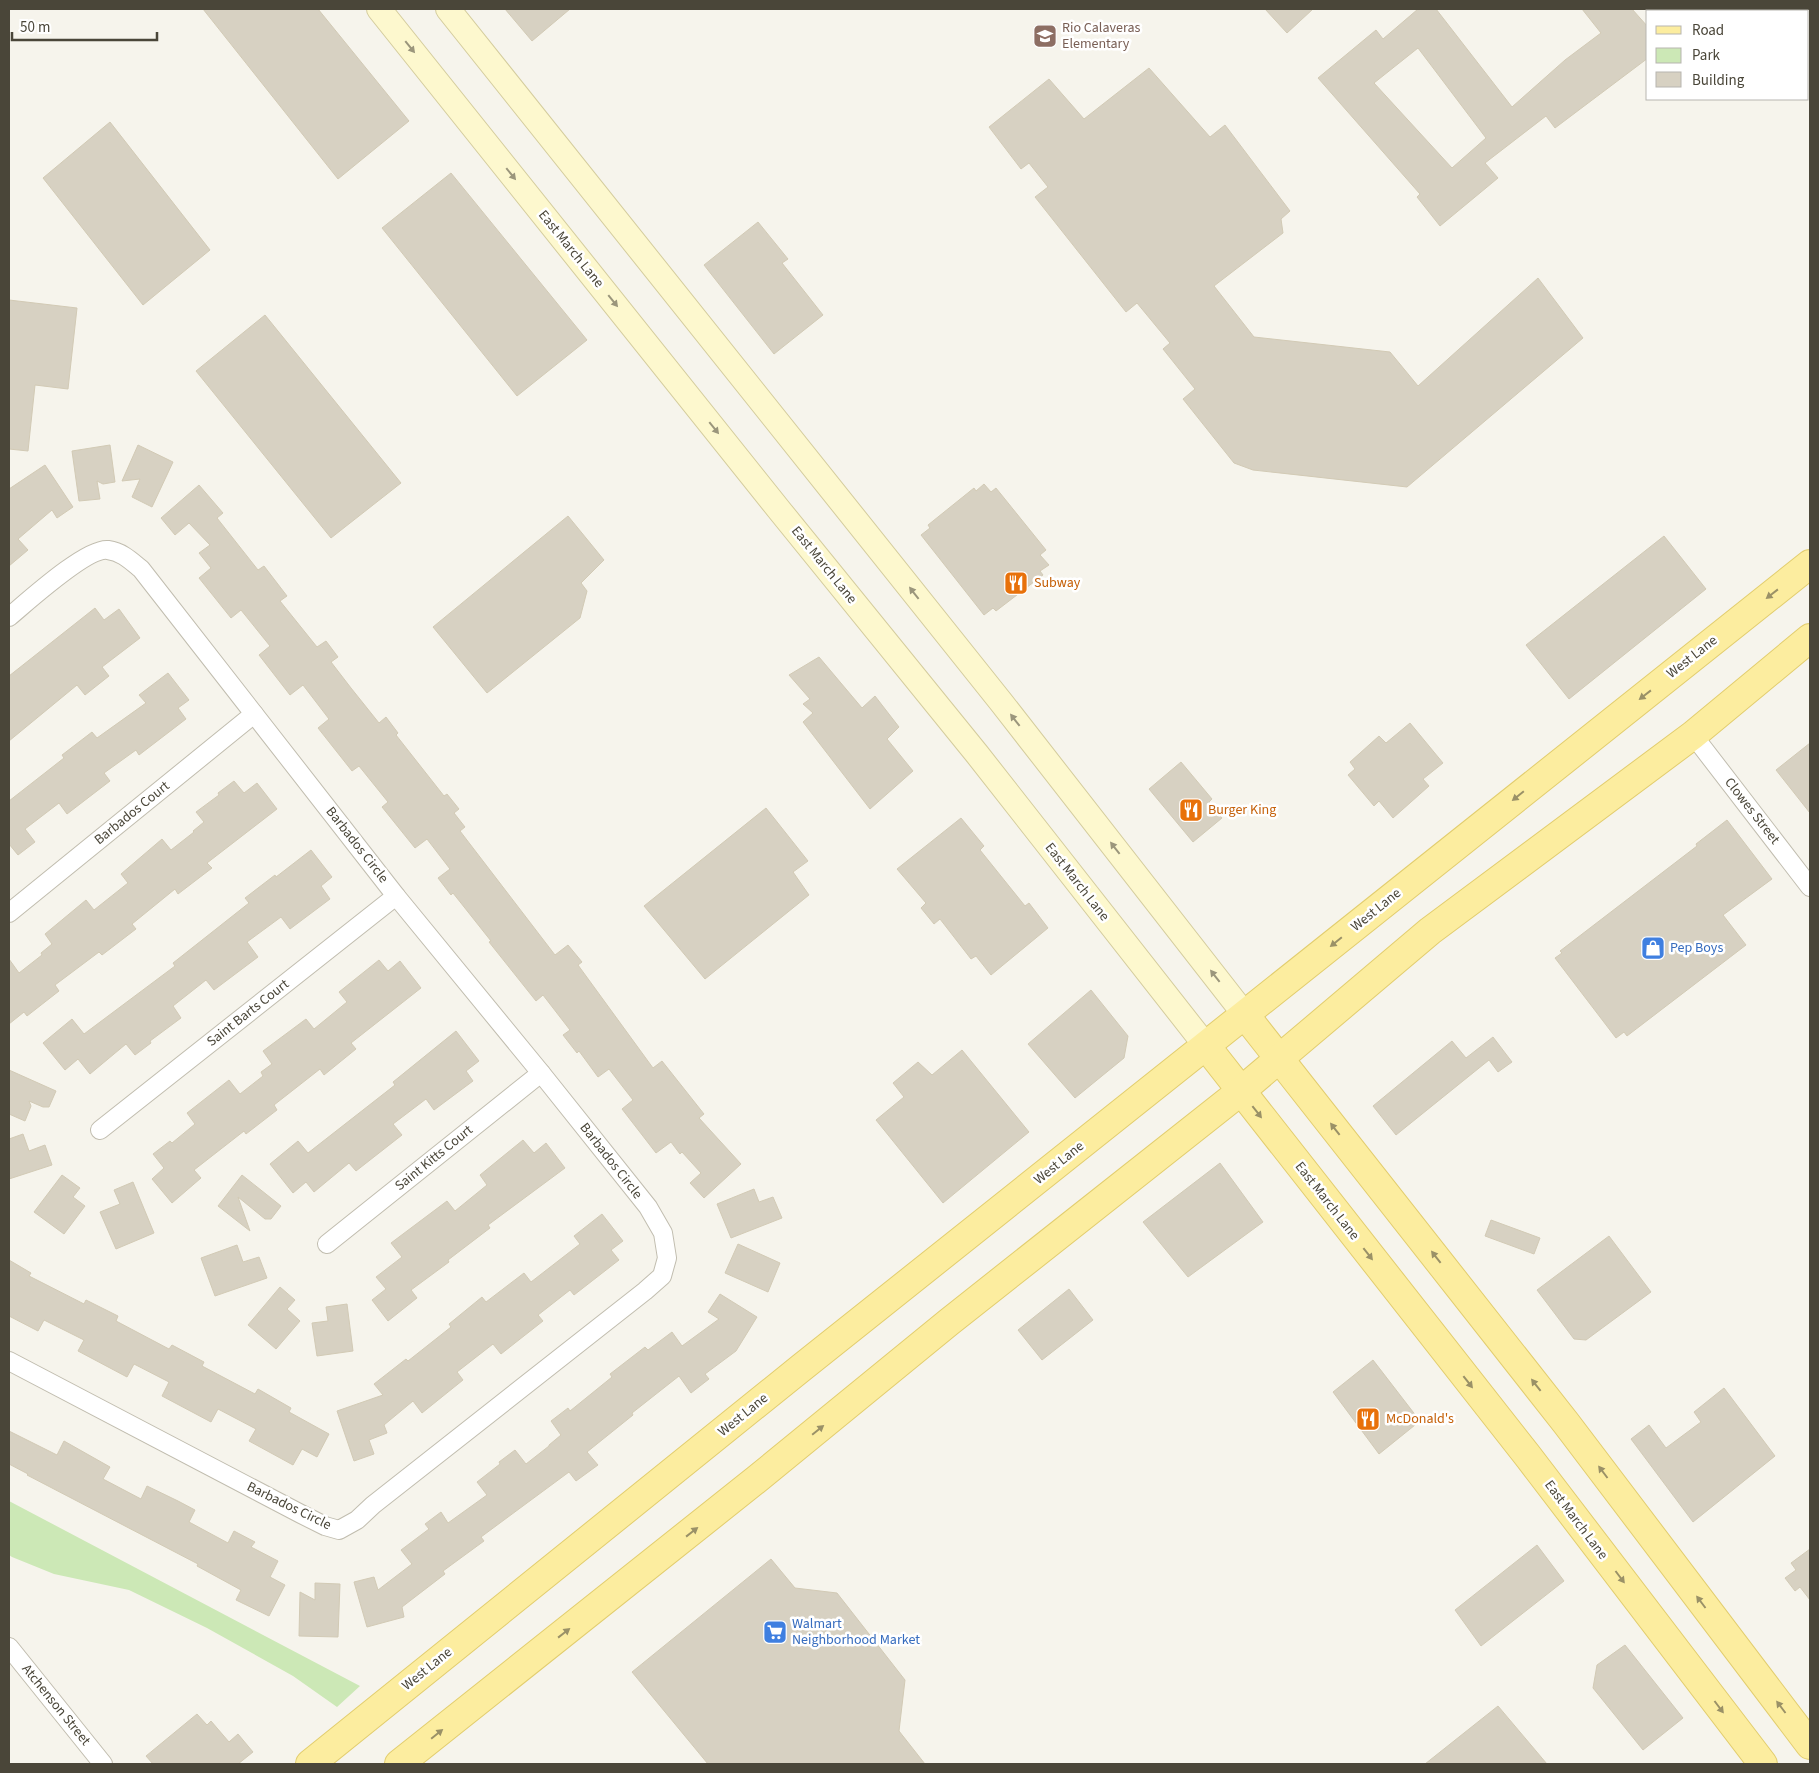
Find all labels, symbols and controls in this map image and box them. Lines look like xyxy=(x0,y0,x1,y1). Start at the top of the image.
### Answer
scale bar xyxy=(12,10,158,42)
legend xyxy=(1646,10,1809,100)
text: 50 m xyxy=(20,17,50,38)
place label: Rio Calaveras Elementary xyxy=(1062,18,1140,54)
text: Road xyxy=(1692,20,1724,41)
school or university icon: Rio Calaveras Elementary xyxy=(1032,23,1058,49)
one-way arrow xyxy=(404,40,415,53)
text: Park xyxy=(1692,45,1721,66)
text: Building xyxy=(1692,70,1745,91)
one-way arrow xyxy=(506,167,517,180)
street label: East March Lane xyxy=(533,206,609,292)
one-way arrow xyxy=(607,294,618,307)
one-way arrow xyxy=(709,421,719,435)
street label: East March Lane xyxy=(786,522,862,608)
restaurant icon: Subway xyxy=(1003,570,1029,596)
place label: Subway xyxy=(1034,573,1081,593)
one-way arrow xyxy=(909,587,920,600)
one-way arrow xyxy=(1765,589,1779,599)
street label: West Lane xyxy=(1662,631,1722,683)
one-way arrow xyxy=(1638,690,1652,700)
one-way arrow xyxy=(1010,714,1021,727)
street label: Clowes Street xyxy=(1720,773,1785,849)
street label: Barbados Court xyxy=(90,776,174,850)
one-way arrow xyxy=(1512,791,1525,802)
restaurant icon: Burger King xyxy=(1178,797,1204,823)
place label: Burger King xyxy=(1208,800,1276,820)
street label: Barbados Circle xyxy=(321,803,393,887)
street label: East March Lane xyxy=(1040,839,1114,926)
one-way arrow xyxy=(1110,842,1121,855)
street label: West Lane xyxy=(1347,883,1405,937)
shop icon: Pep Boys xyxy=(1640,935,1666,961)
one-way arrow xyxy=(1330,936,1343,947)
place label: Pep Boys xyxy=(1670,938,1723,958)
one-way arrow xyxy=(1210,969,1220,983)
street label: Saint Barts Court xyxy=(203,974,294,1051)
one-way arrow xyxy=(1252,1105,1263,1118)
street label: Barbados Circle xyxy=(575,1119,647,1203)
street label: Saint Kitts Court xyxy=(391,1120,477,1196)
one-way arrow xyxy=(1330,1123,1341,1136)
street label: West Lane xyxy=(1030,1136,1088,1190)
street label: East March Lane xyxy=(1290,1158,1364,1245)
one-way arrow xyxy=(1363,1247,1374,1260)
one-way arrow xyxy=(1430,1251,1441,1264)
one-way arrow xyxy=(1463,1375,1474,1388)
one-way arrow xyxy=(1531,1378,1541,1392)
street label: West Lane xyxy=(714,1388,772,1442)
restaurant icon: McDonald's xyxy=(1355,1406,1381,1432)
place label: McDonald's xyxy=(1386,1409,1454,1429)
one-way arrow xyxy=(811,1424,824,1435)
one-way arrow xyxy=(1598,1466,1609,1479)
street label: East March Lane xyxy=(1539,1476,1613,1564)
street label: Barbados Circle xyxy=(243,1477,335,1535)
one-way arrow xyxy=(685,1526,698,1537)
one-way arrow xyxy=(1615,1571,1625,1584)
one-way arrow xyxy=(1696,1596,1707,1609)
place label: Walmart Neighborhood Market xyxy=(792,1614,920,1650)
supermarket icon: Walmart Neighborhood Market xyxy=(762,1619,788,1645)
one-way arrow xyxy=(558,1627,571,1638)
street label: West Lane xyxy=(398,1642,456,1696)
street label: Atchenson Street xyxy=(17,1660,95,1750)
one-way arrow xyxy=(1713,1700,1724,1713)
one-way arrow xyxy=(1776,1700,1786,1713)
one-way arrow xyxy=(430,1728,443,1739)

